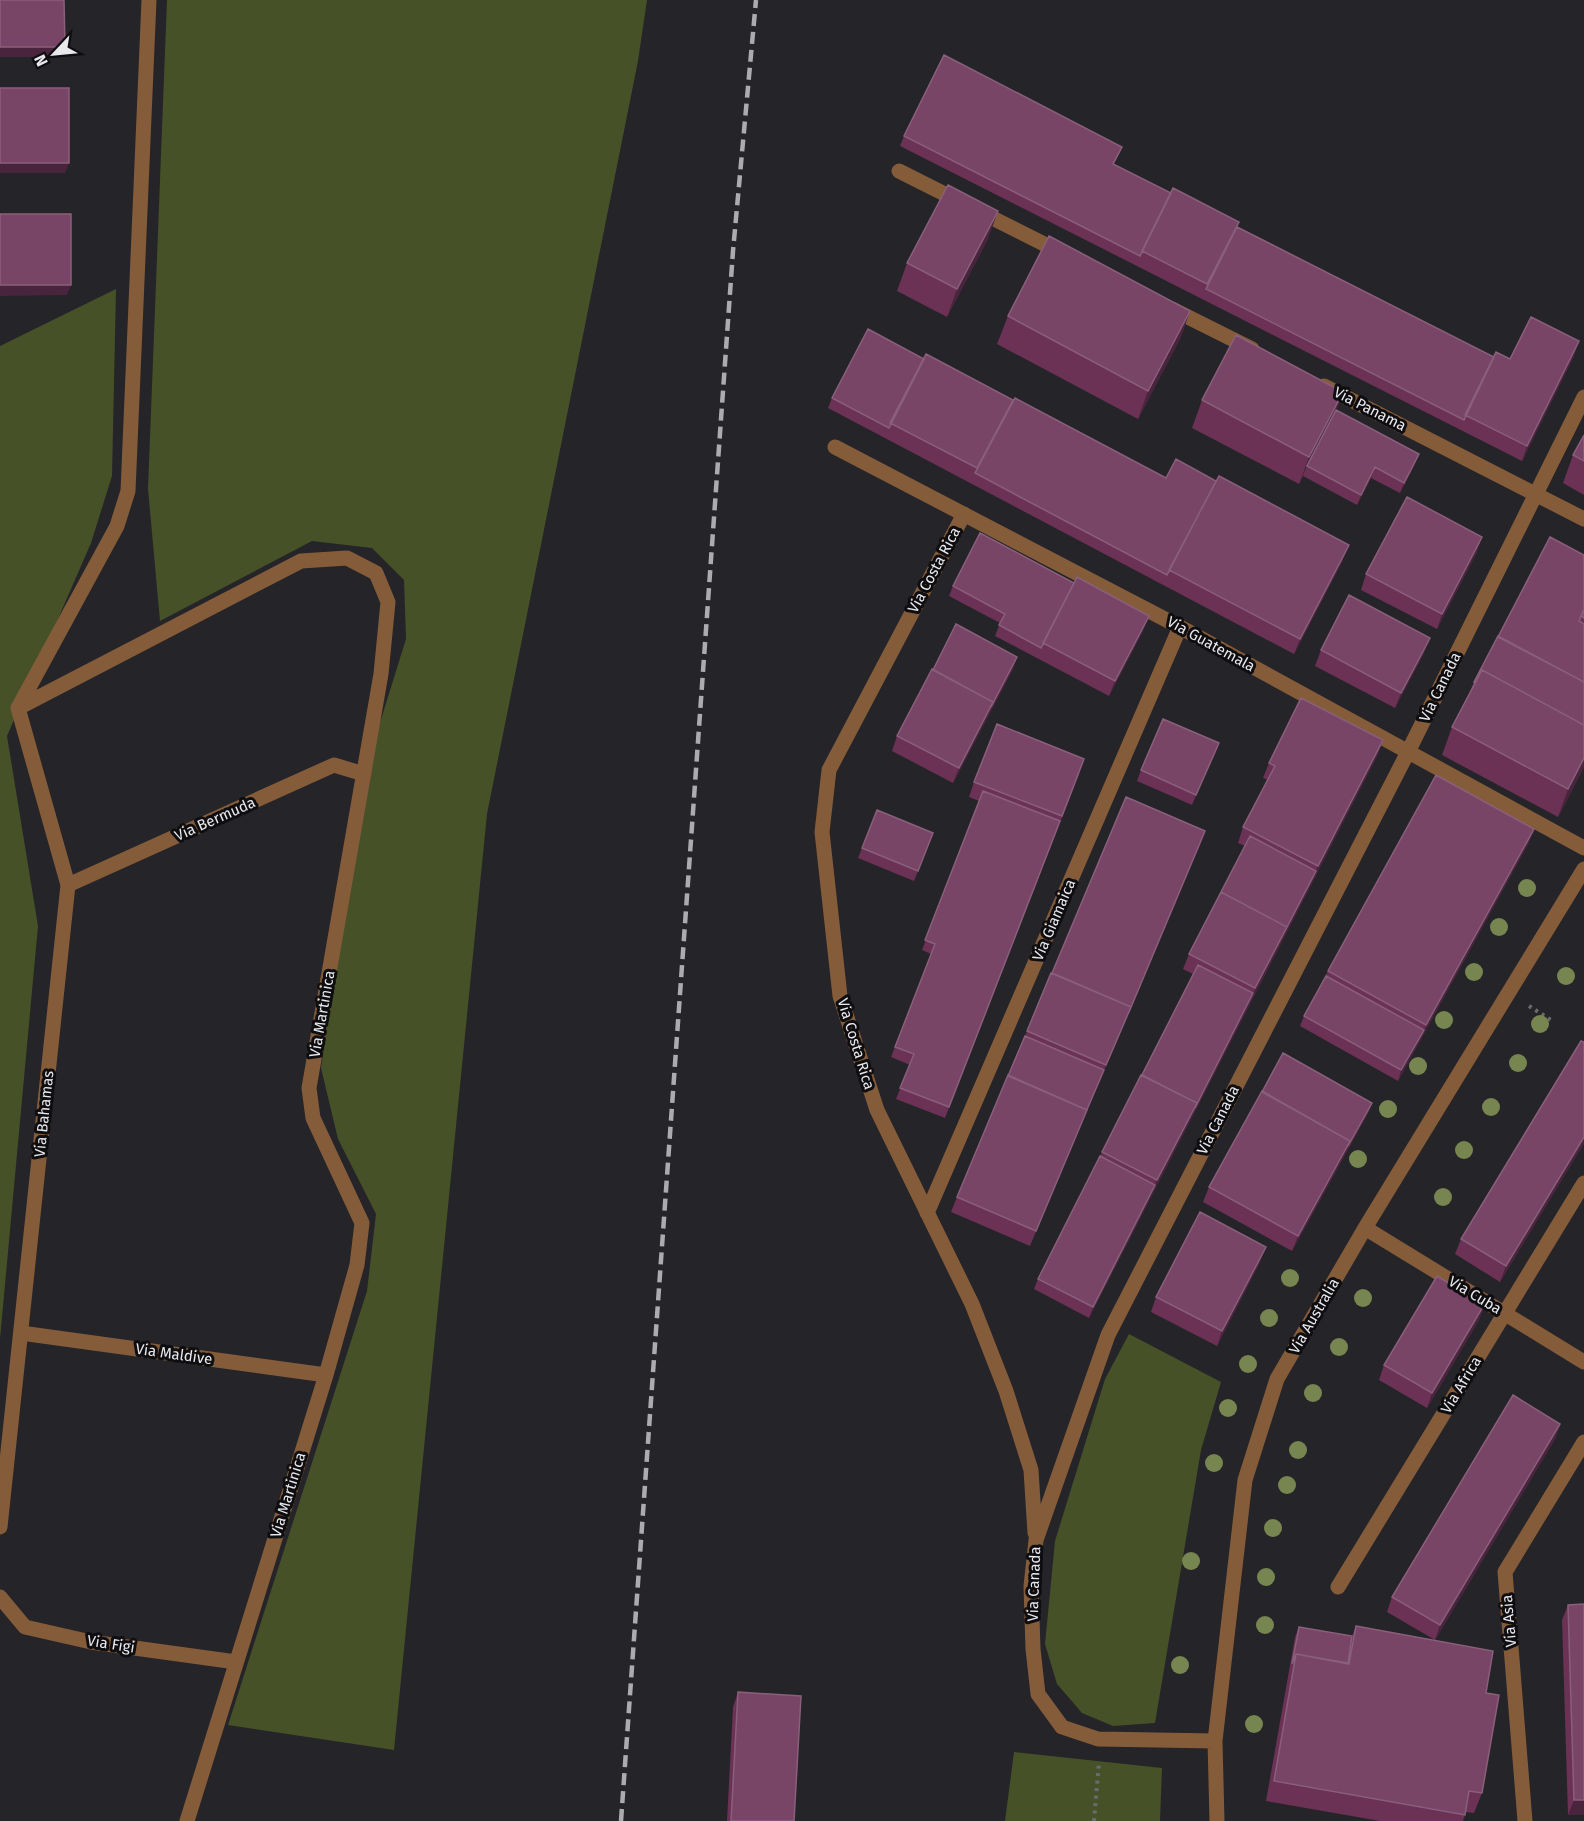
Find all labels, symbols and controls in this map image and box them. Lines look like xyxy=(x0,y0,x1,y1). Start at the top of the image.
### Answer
north arrow xyxy=(24,24,84,84)
text: N xyxy=(30,51,52,69)
street label: Via Panama xyxy=(1331,383,1409,435)
street label: Via Costa Rica xyxy=(904,524,964,616)
street label: Via Guatemala xyxy=(1164,612,1258,676)
street label: Via Canada xyxy=(1415,649,1465,725)
street label: Via Bermuda xyxy=(172,793,258,845)
street label: Via Giamaica xyxy=(1029,876,1079,964)
street label: Via Martinica xyxy=(305,969,339,1059)
street label: Via Costa Rica xyxy=(834,996,878,1092)
street label: Via Bahamas xyxy=(31,1070,57,1158)
street label: Via Canada xyxy=(1193,1082,1243,1158)
street label: Via Cuba xyxy=(1445,1272,1505,1318)
street label: Via Australia xyxy=(1285,1275,1343,1357)
street label: Via Maldive xyxy=(134,1340,214,1368)
street label: Via Africa xyxy=(1437,1353,1485,1417)
street label: Via Martinica xyxy=(267,1450,309,1540)
street label: Via Canada xyxy=(1024,1546,1044,1622)
street label: Via Asia xyxy=(1498,1594,1520,1648)
street label: Via Figi xyxy=(86,1631,136,1657)

